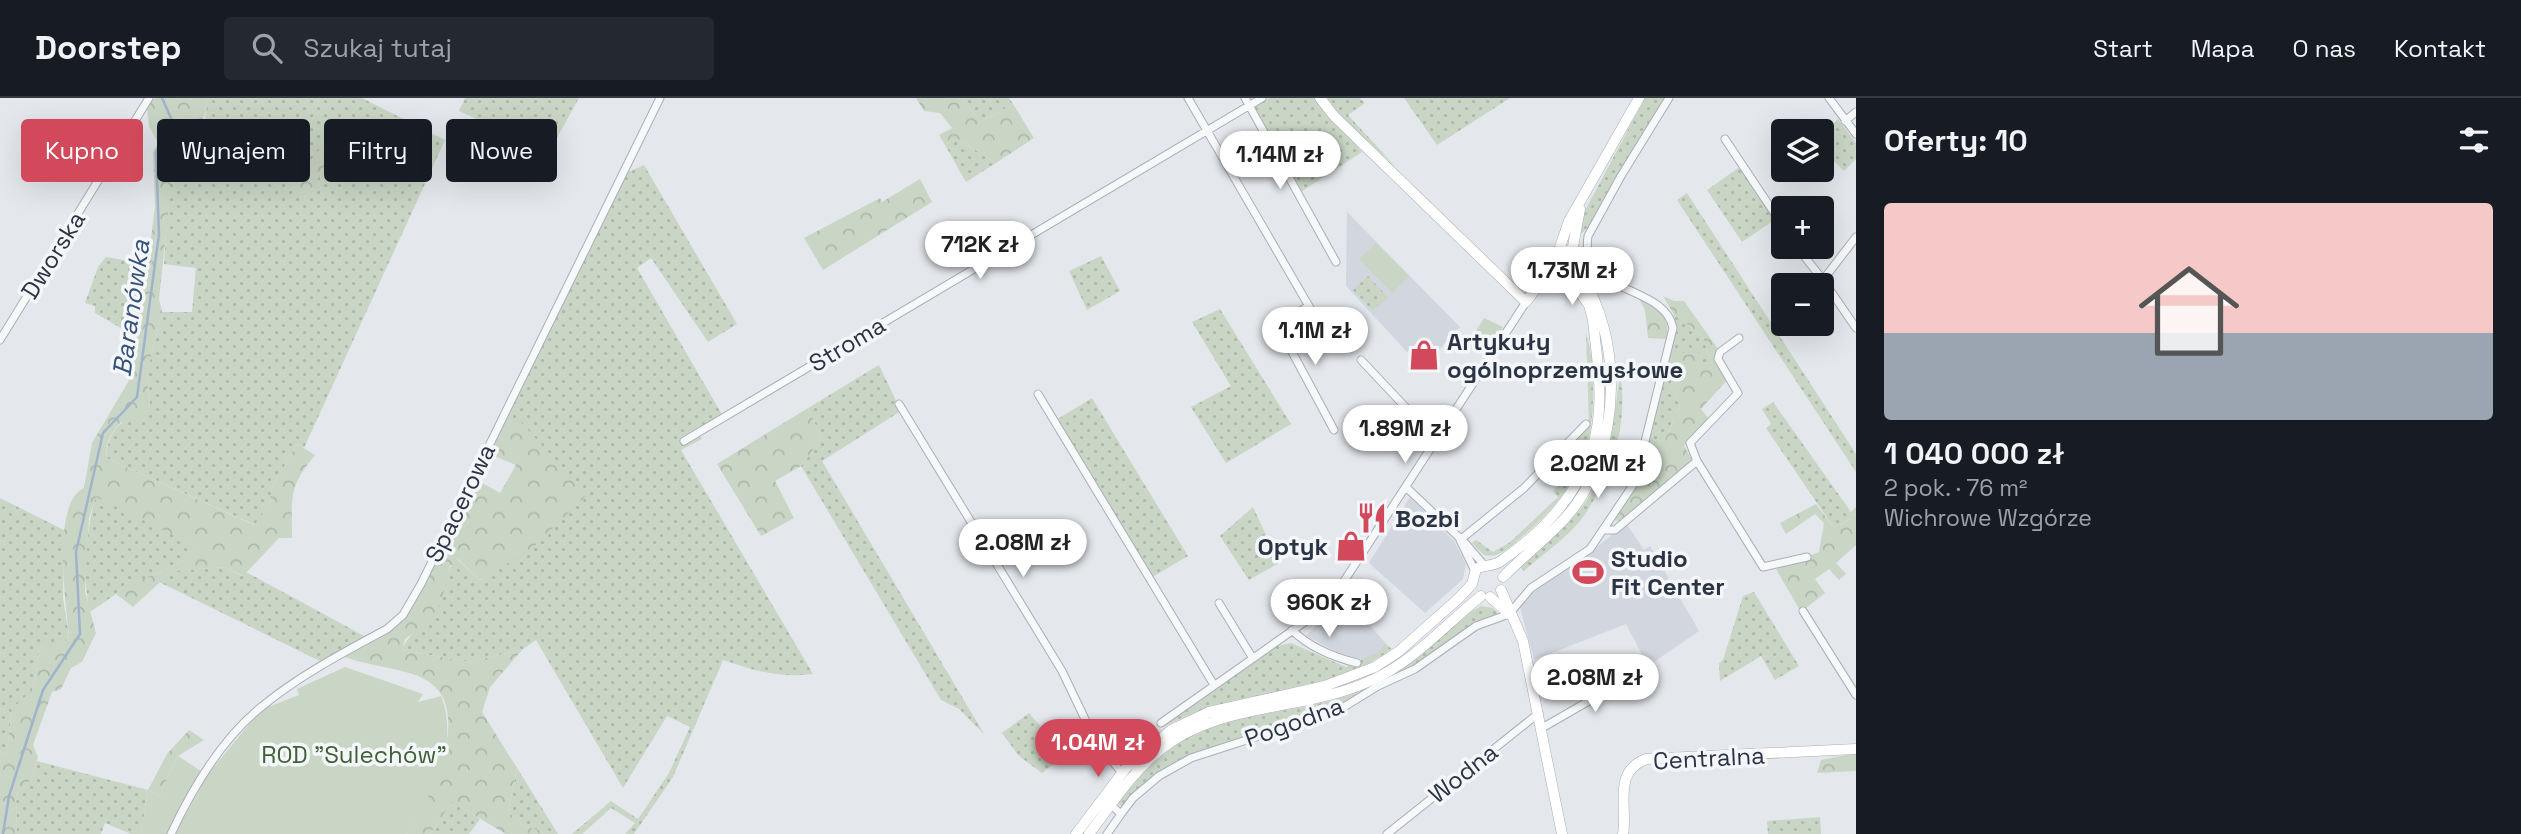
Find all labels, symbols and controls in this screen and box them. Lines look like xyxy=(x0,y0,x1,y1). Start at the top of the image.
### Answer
search box xyxy=(224,17,714,80)
text: Doorstep xyxy=(35,27,182,69)
icon: search xyxy=(248,29,286,67)
text: Szukaj tutaj xyxy=(304,31,452,65)
text: Start xyxy=(2093,33,2153,64)
text: Mapa xyxy=(2191,33,2255,64)
text: O nas xyxy=(2293,33,2356,64)
text: Kontakt xyxy=(2394,33,2486,64)
chip: Kupno xyxy=(21,119,143,182)
chip: Wynajem xyxy=(157,119,310,182)
chip: Filtry xyxy=(324,119,432,182)
chip: Nowe xyxy=(446,119,557,182)
map controls xyxy=(1771,119,1834,336)
button: layers xyxy=(1771,119,1834,182)
text: Oferty: 10 xyxy=(1884,121,2028,160)
icon: filters xyxy=(2455,121,2493,159)
pin: 1.14M zł xyxy=(1208,132,1352,191)
text: 1.14M zł xyxy=(1236,139,1324,169)
button: + xyxy=(1771,196,1834,259)
street label: Dworska xyxy=(14,205,92,305)
pin: 712K zł xyxy=(915,222,1045,281)
text: 712K zł xyxy=(941,229,1019,259)
water label: Baranówka xyxy=(105,236,158,379)
pin: 1.73M zł xyxy=(1500,248,1644,307)
icon: home xyxy=(2126,248,2252,374)
text: 1.73M zł xyxy=(1527,255,1617,285)
button: − xyxy=(1771,273,1834,336)
pin: 1.1M zł xyxy=(1250,308,1380,367)
street label: Stroma xyxy=(803,309,891,379)
text: 1.1M zł xyxy=(1278,315,1352,345)
place label: Artykuły ogólnoprzemysłowe xyxy=(1447,326,1683,385)
shop icon: Artykuły ogólnoprzemysłowe xyxy=(1407,338,1441,372)
pin: 1.89M zł xyxy=(1333,406,1477,465)
text: 1.89M zł xyxy=(1359,413,1451,443)
text: 1 040 000 zł xyxy=(1884,434,2064,473)
street label: Spacerowa xyxy=(418,438,502,567)
pin: 2.02M zł xyxy=(1526,440,1670,500)
text: 2.02M zł xyxy=(1550,448,1646,478)
text: 2 pok. · 76 m² xyxy=(1884,473,2027,503)
restaurant icon: Bozbi xyxy=(1355,501,1389,535)
place label: Bozbi xyxy=(1395,503,1460,534)
text: Wichrowe Wzgórze xyxy=(1884,503,2092,533)
pin: 2.08M zł xyxy=(951,519,1095,579)
text: 2.08M zł xyxy=(975,527,1071,557)
shop icon: Optyk xyxy=(1334,529,1368,563)
place label: Optyk xyxy=(1258,531,1328,562)
place label: Studio Fit Center xyxy=(1611,543,1725,602)
sports icon: Studio Fit Center xyxy=(1571,555,1605,589)
pin: 960K zł xyxy=(1264,580,1394,639)
text: 960K zł xyxy=(1287,587,1371,617)
pin: 2.08M zł xyxy=(1523,654,1667,714)
text: 2.08M zł xyxy=(1547,662,1643,692)
street label: Pogodna xyxy=(1240,690,1348,754)
pin: 1.04M zł xyxy=(1026,720,1170,779)
text: 1.04M zł xyxy=(1051,727,1145,757)
street label: Wodna xyxy=(1422,736,1504,810)
park label: ROD "Sulechów" xyxy=(261,739,447,770)
street label: Centralna xyxy=(1652,740,1766,776)

